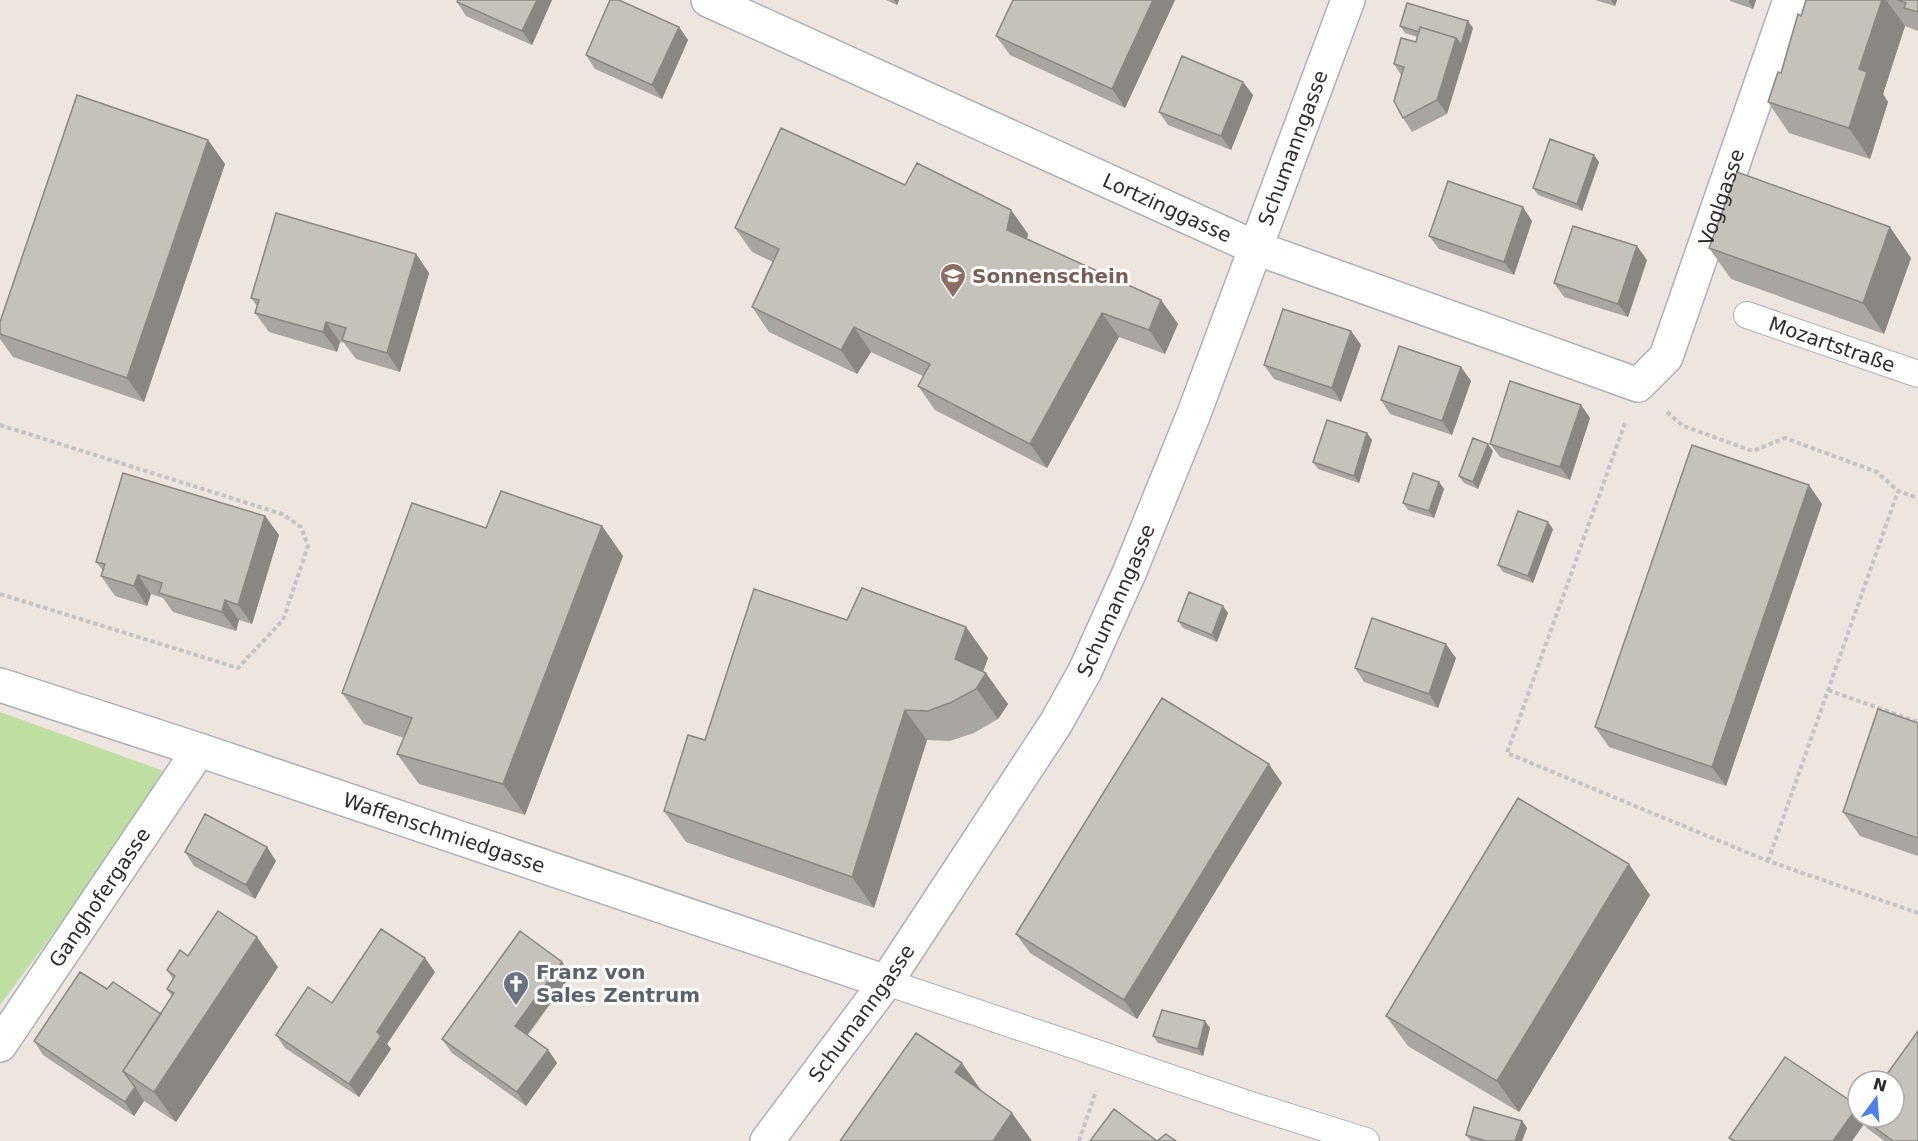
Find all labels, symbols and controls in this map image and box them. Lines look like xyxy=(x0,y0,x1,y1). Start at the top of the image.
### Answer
street label: Schumanngasse xyxy=(1253,67,1333,229)
street label: Voglgasse xyxy=(1694,146,1749,249)
street label: Lortzinggasse xyxy=(1099,168,1235,247)
school or university icon: Sonnenschein xyxy=(938,261,968,299)
place label: Sonnenschein xyxy=(972,264,1129,288)
street label: Mozartstraße xyxy=(1766,311,1898,377)
street label: Schumanngasse xyxy=(1072,521,1160,681)
street label: Waffenschmiedgasse xyxy=(340,787,548,878)
street label: Ganghofergasse xyxy=(44,823,155,972)
street label: Schumanngasse xyxy=(803,940,919,1087)
place label: Franz von Sales Zentrum xyxy=(536,960,700,1007)
church icon: Franz von Sales Zentrum xyxy=(501,969,531,1007)
north arrow xyxy=(1846,1069,1906,1129)
text: N xyxy=(1871,1074,1889,1096)

